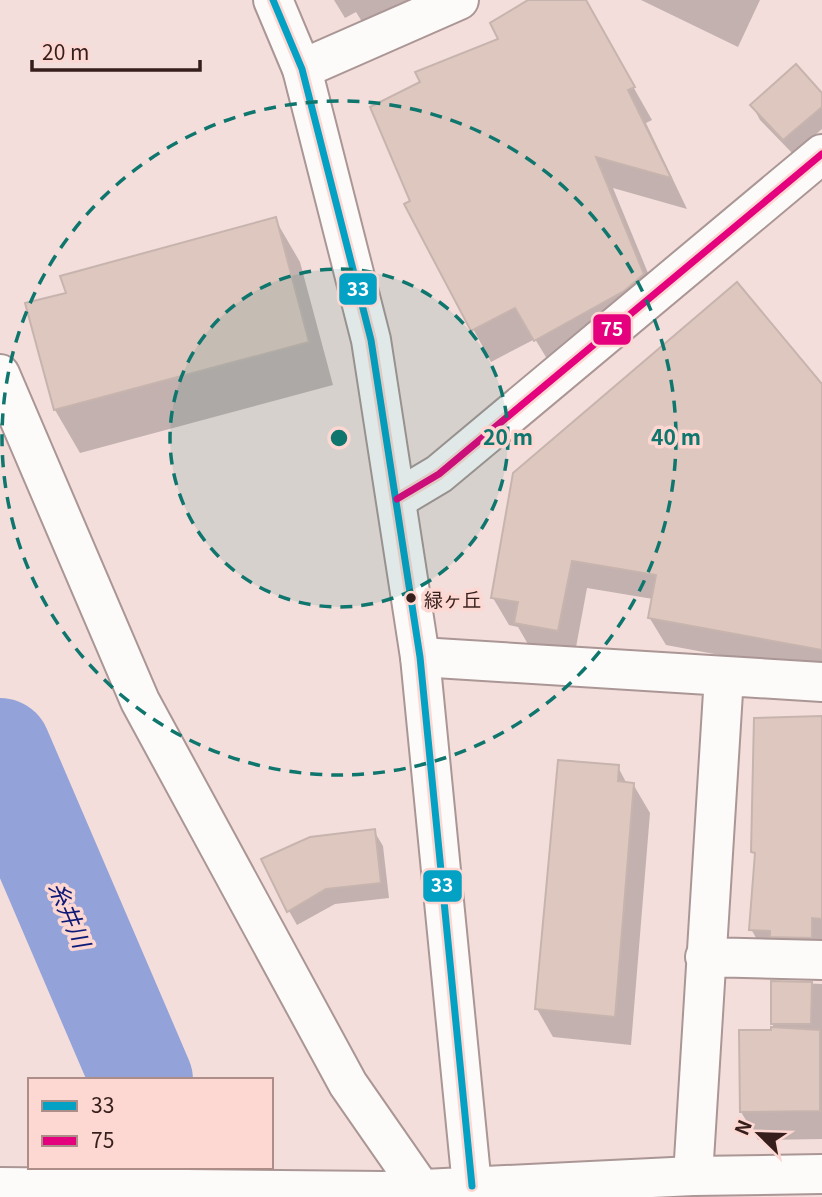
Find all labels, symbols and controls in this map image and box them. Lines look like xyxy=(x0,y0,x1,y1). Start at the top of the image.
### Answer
scale bar xyxy=(32,28,200,72)
text: 20 m xyxy=(42,36,89,66)
line badge: 33 xyxy=(338,272,378,306)
text: 33 xyxy=(347,274,369,301)
line badge: 75 xyxy=(592,313,632,346)
text: 75 xyxy=(601,314,623,341)
text: 20 m xyxy=(483,421,533,451)
text: 40 m xyxy=(651,421,701,451)
centre of rings xyxy=(327,426,351,450)
place label: 緑ヶ丘 xyxy=(424,585,481,612)
marker: 緑ヶ丘 xyxy=(404,591,418,605)
line badge: 33 xyxy=(422,869,463,903)
text: 33 xyxy=(431,870,453,897)
water label: 糸井川 xyxy=(42,876,101,955)
legend xyxy=(28,1078,273,1169)
text: 33 xyxy=(91,1089,114,1119)
north arrow xyxy=(724,1099,794,1169)
text: N xyxy=(727,1115,757,1139)
text: 75 xyxy=(91,1124,114,1154)

